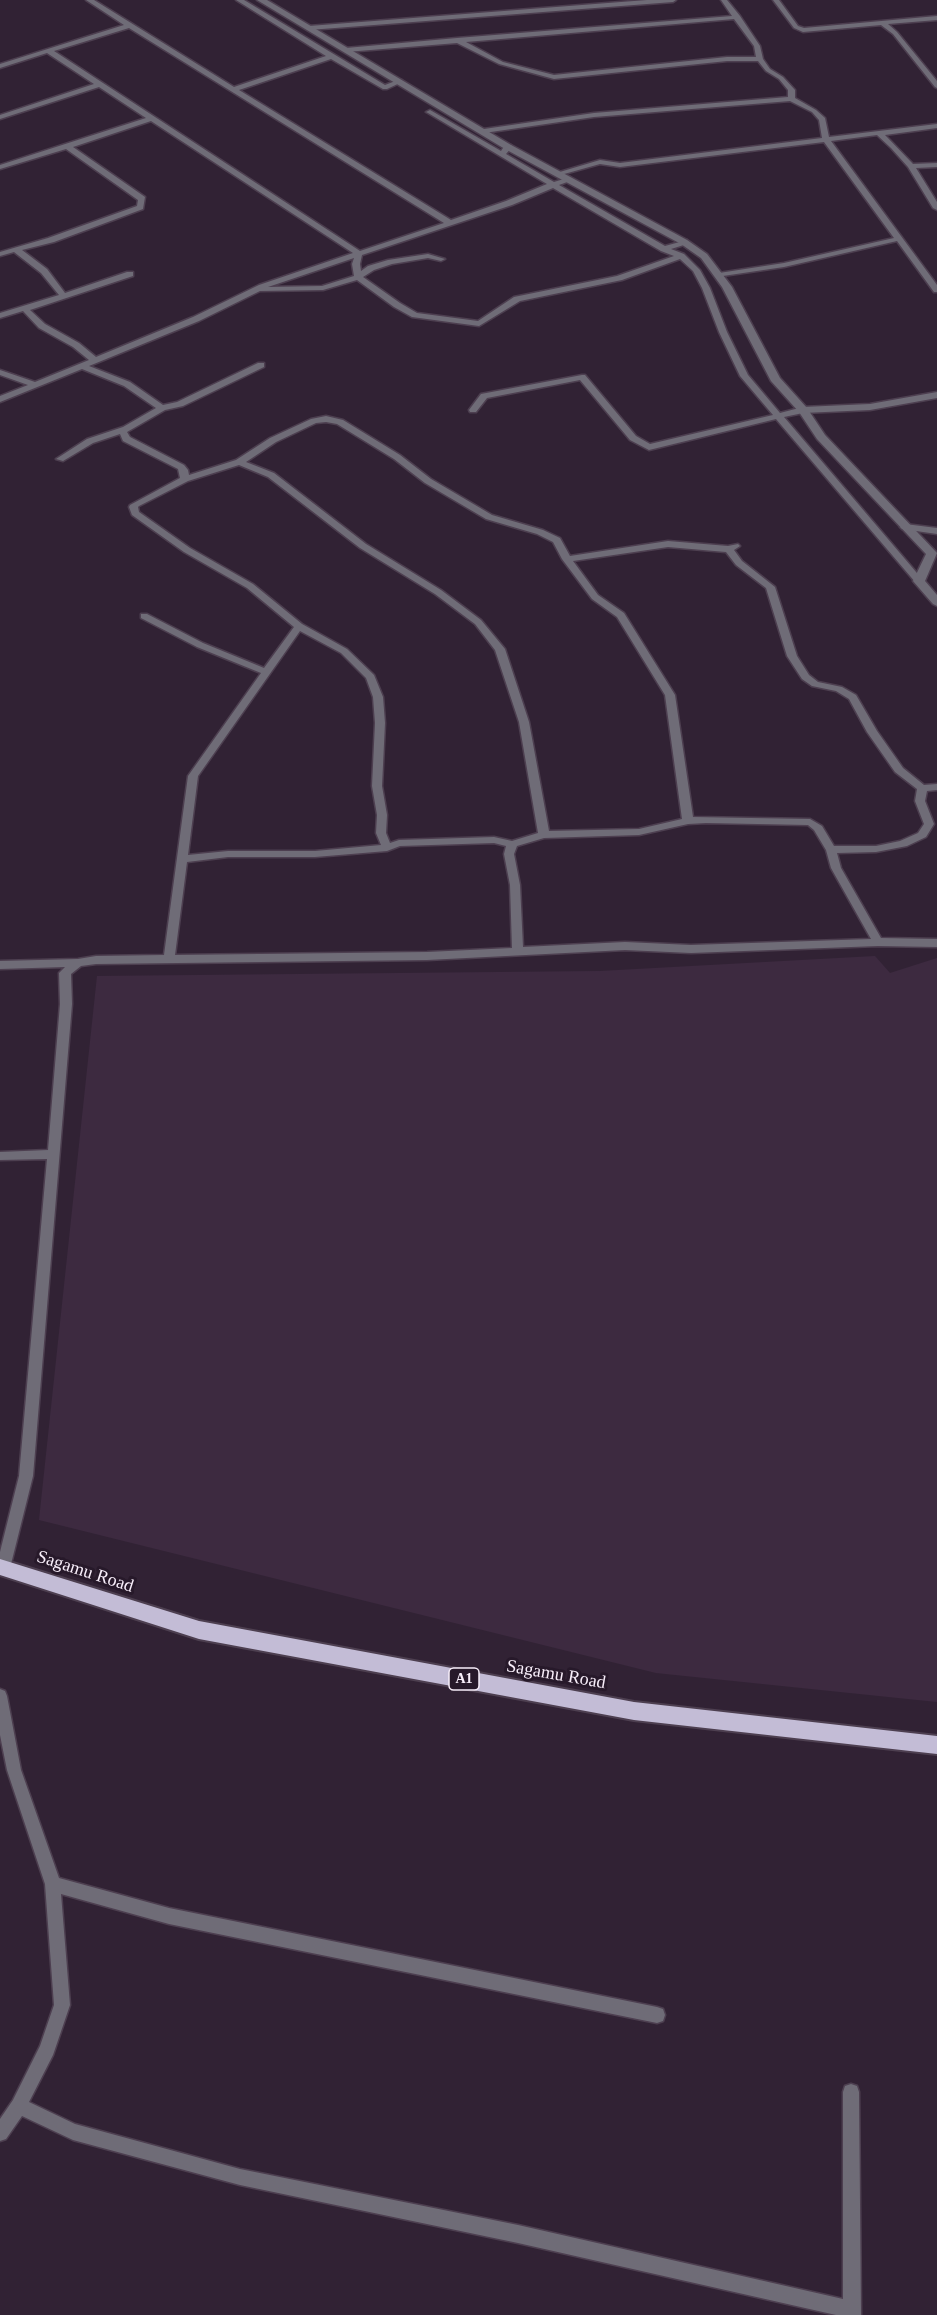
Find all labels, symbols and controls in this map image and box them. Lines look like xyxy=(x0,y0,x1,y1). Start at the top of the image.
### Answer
street label: Sagamu Road xyxy=(34,1546,136,1598)
street label: Sagamu Road xyxy=(505,1656,607,1694)
road number: A1 xyxy=(449,1668,479,1690)

